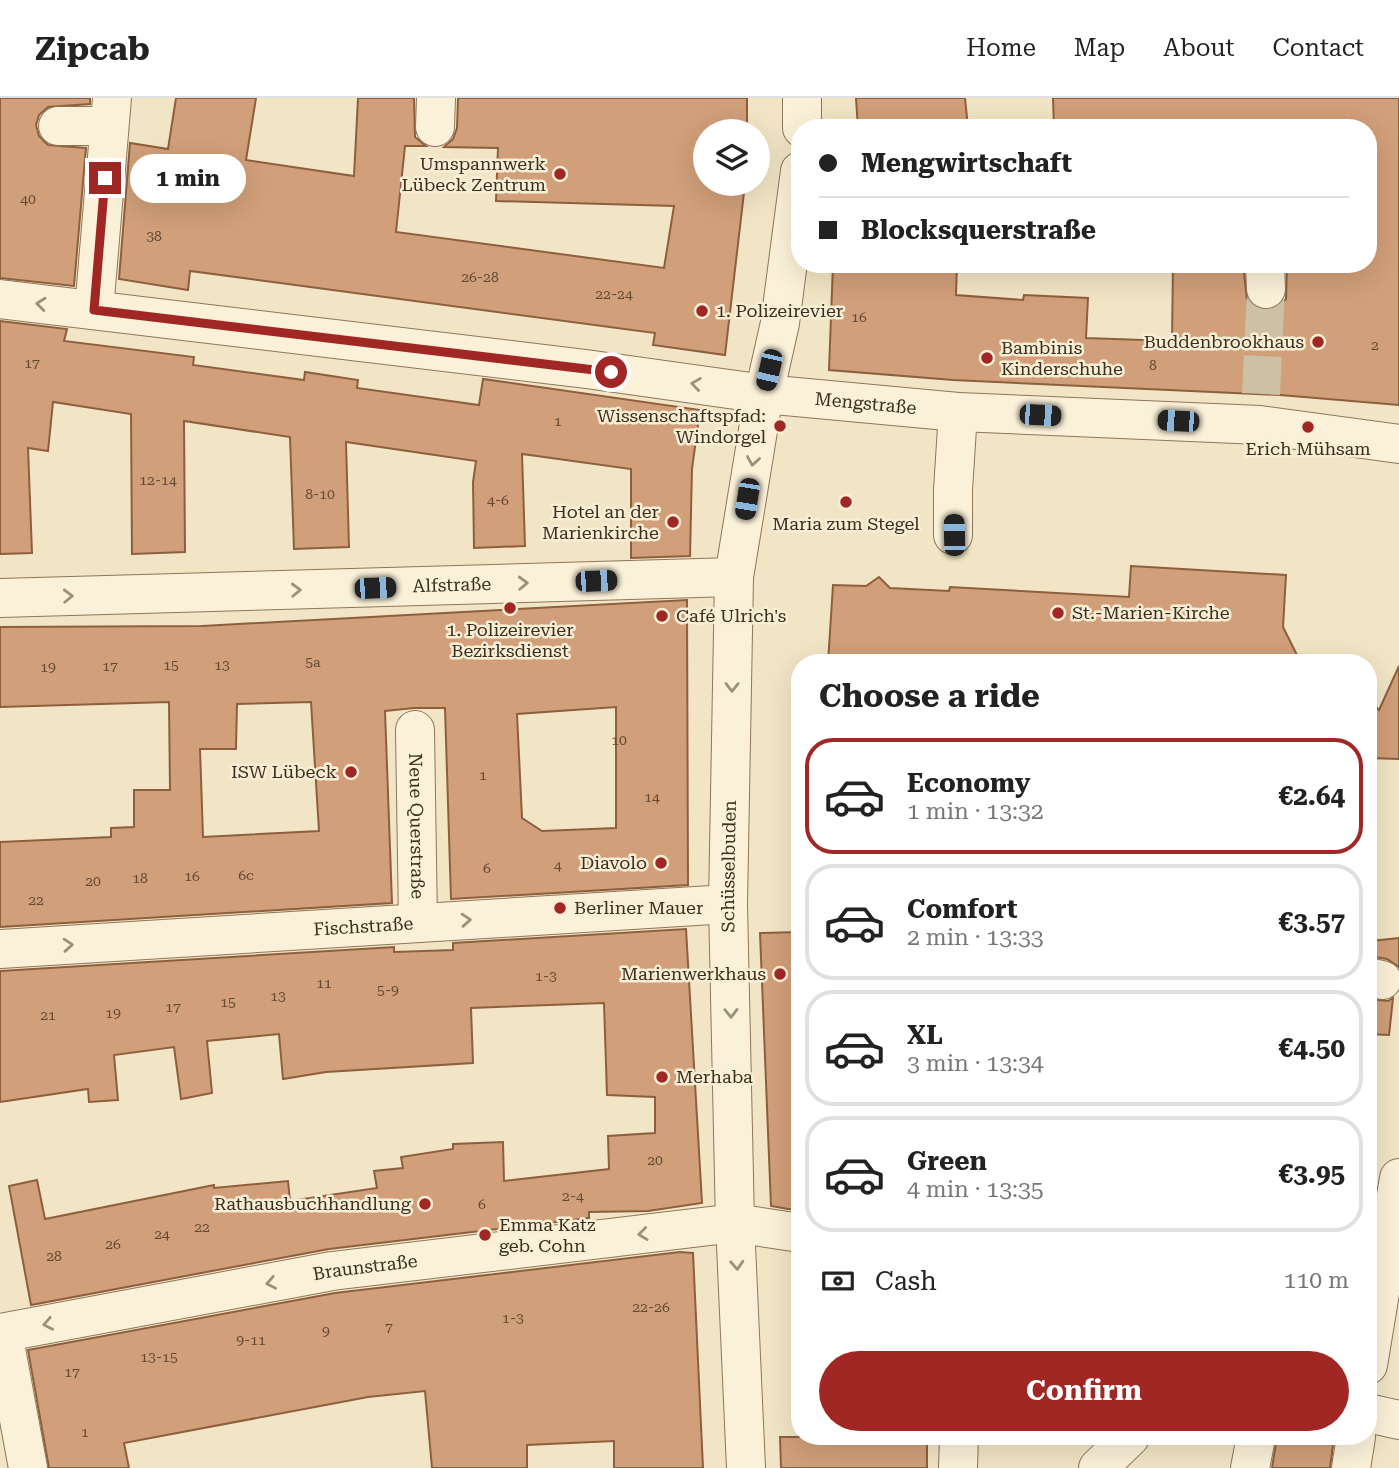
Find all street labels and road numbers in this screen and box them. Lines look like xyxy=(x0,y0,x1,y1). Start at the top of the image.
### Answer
street label: Mengstraße xyxy=(814,388,918,418)
street label: Alfstraße xyxy=(412,573,492,596)
street label: Neue Querstraße xyxy=(405,753,429,899)
street label: Schüsselbuden xyxy=(717,800,740,933)
street label: Fischstraße xyxy=(313,912,414,940)
street label: Braunstraße xyxy=(311,1250,419,1284)

